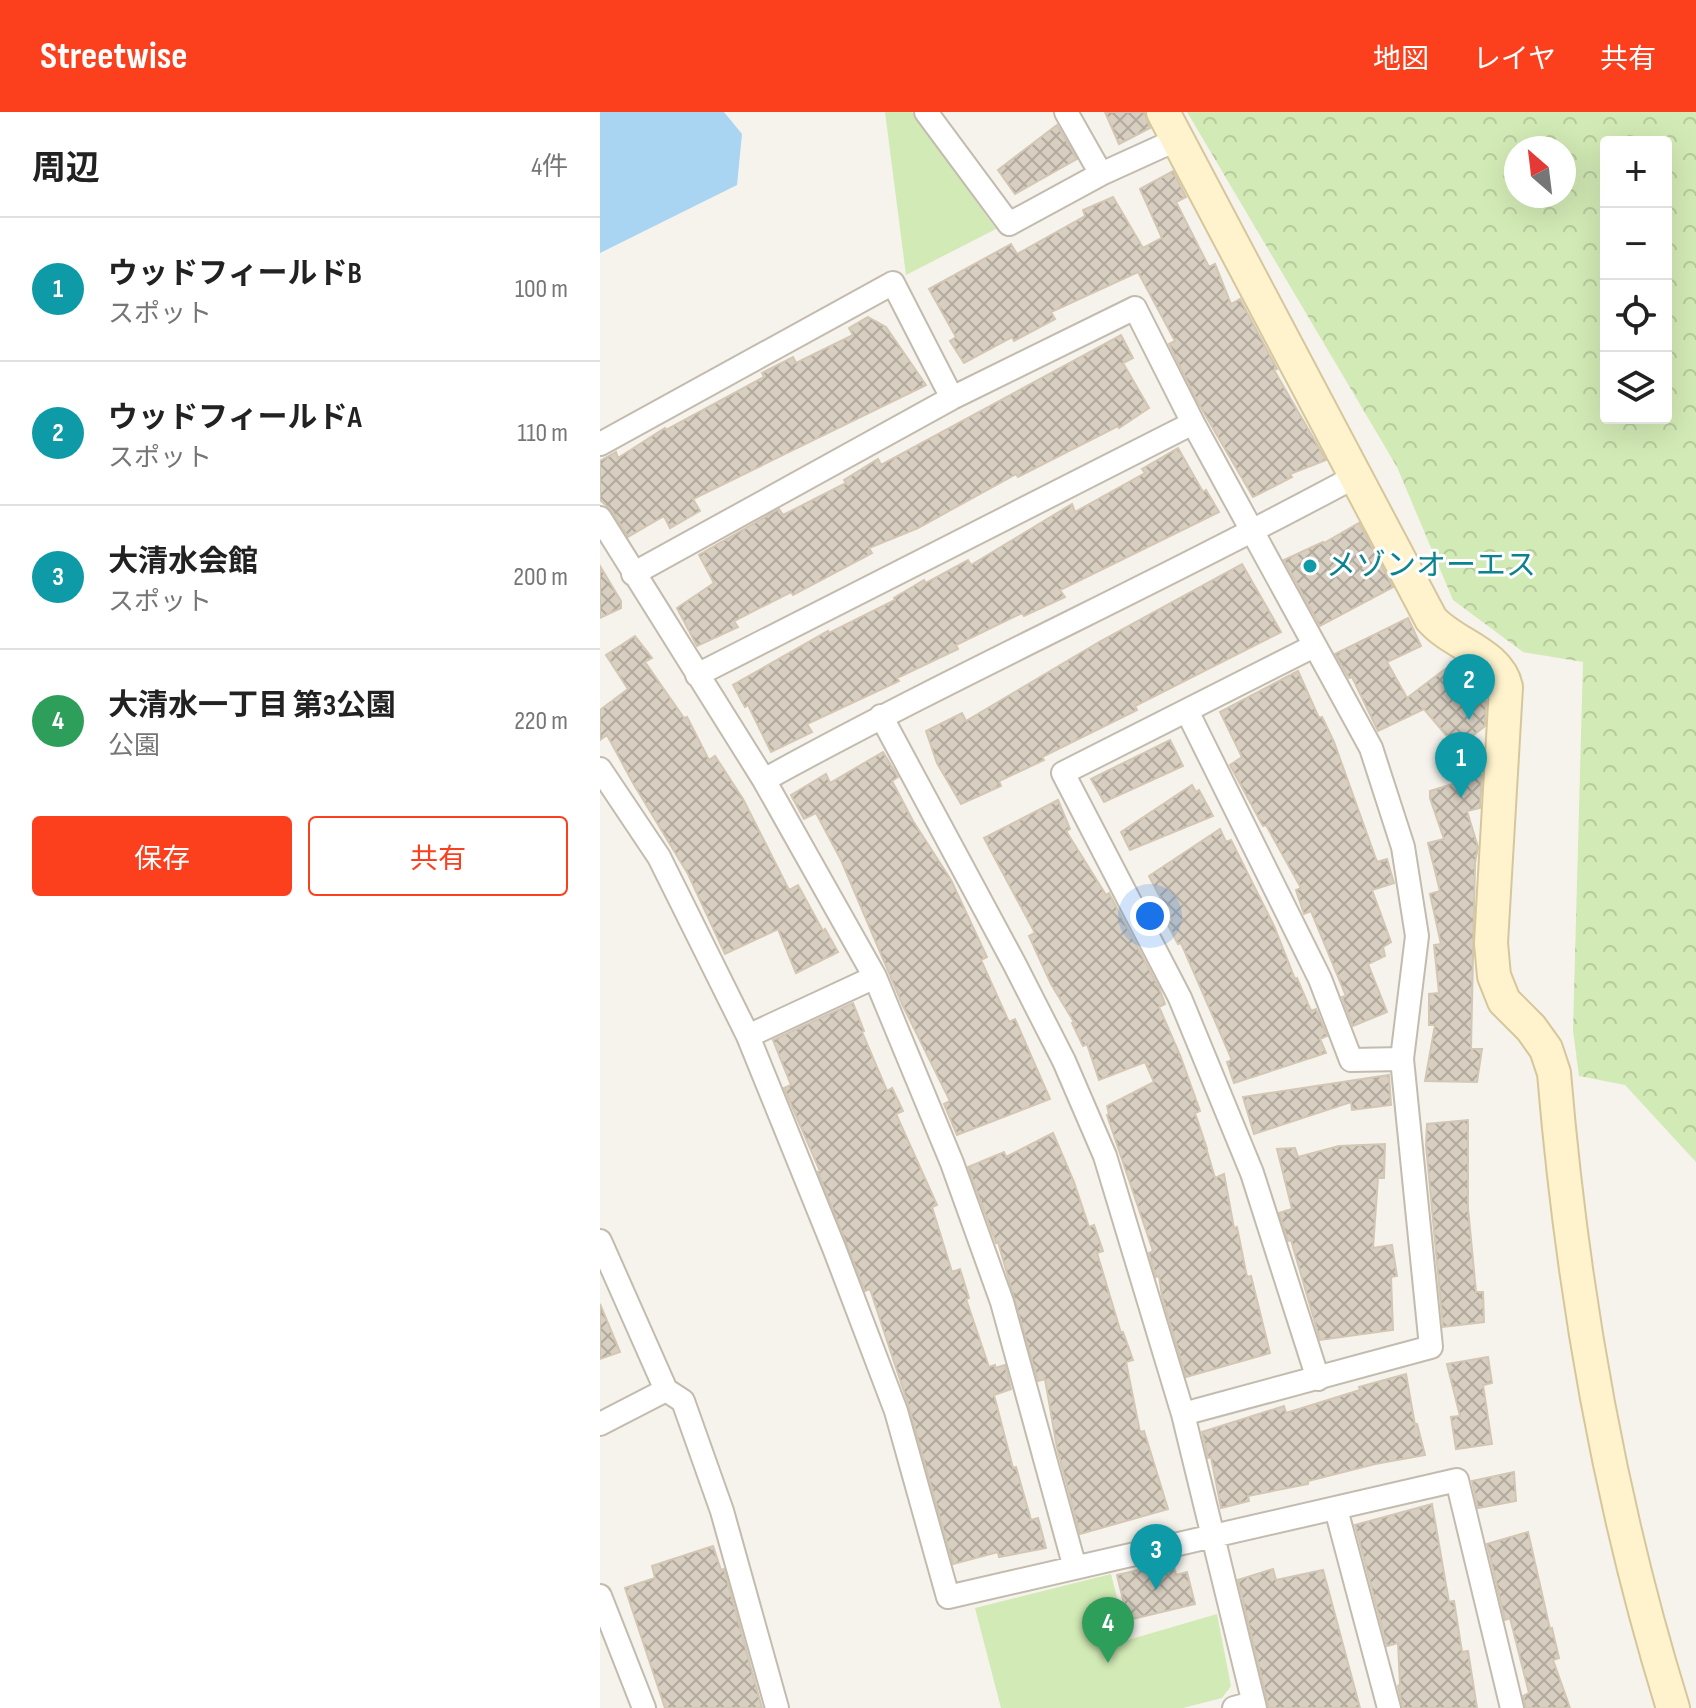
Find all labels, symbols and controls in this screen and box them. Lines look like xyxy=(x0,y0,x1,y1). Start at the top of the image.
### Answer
text: Streetwise xyxy=(40,34,188,79)
text: 地図 xyxy=(1373,43,1429,76)
text: レイヤ xyxy=(1473,43,1556,76)
text: 共有 xyxy=(1600,43,1656,76)
north arrow xyxy=(1504,136,1576,208)
map controls xyxy=(1600,136,1672,424)
button: + xyxy=(1600,136,1672,208)
text: 周辺 xyxy=(32,148,100,189)
text: 4件 xyxy=(531,152,568,183)
button: − xyxy=(1600,208,1672,280)
text: ウッドフィールドB xyxy=(108,256,362,292)
text: 1 xyxy=(53,274,63,305)
text: 100 m xyxy=(515,274,568,305)
button: locate xyxy=(1600,280,1672,352)
text: スポット xyxy=(108,299,212,330)
button: layers xyxy=(1600,352,1672,424)
text: ウッドフィールドA xyxy=(108,400,362,436)
text: 2 xyxy=(52,418,64,449)
text: 110 m xyxy=(517,418,568,449)
text: スポット xyxy=(108,443,212,474)
text: 大清水会館 xyxy=(108,544,258,580)
place label: メゾンオーエス xyxy=(1326,548,1536,584)
marker: メゾンオーエス xyxy=(1301,557,1319,575)
text: 3 xyxy=(52,562,64,593)
text: 200 m xyxy=(513,562,568,593)
text: スポット xyxy=(108,587,212,618)
pin: 2 xyxy=(1443,654,1495,720)
text: 大清水一丁目 第3公園 xyxy=(108,688,396,724)
text: 4 xyxy=(52,706,64,737)
text: 220 m xyxy=(514,706,568,737)
text: 公園 xyxy=(108,731,160,762)
pin: 1 xyxy=(1435,732,1487,798)
button: 保存 xyxy=(32,816,292,896)
button: 共有 xyxy=(308,816,568,896)
your location xyxy=(1130,896,1170,936)
pin: 3 xyxy=(1130,1524,1182,1590)
pin: 4 xyxy=(1082,1597,1134,1663)

